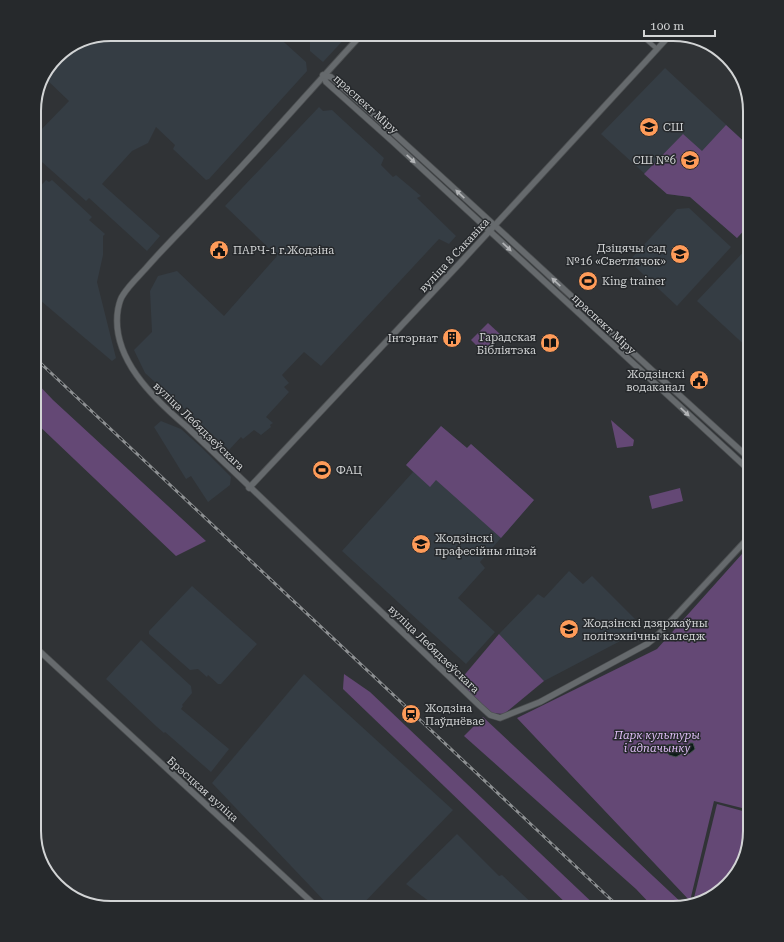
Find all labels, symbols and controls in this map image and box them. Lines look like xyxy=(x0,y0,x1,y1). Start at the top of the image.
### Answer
scale bar xyxy=(644,12,715,38)
text: 100 m xyxy=(650,19,684,33)
street label: праспект Міру xyxy=(331,72,401,137)
school or university icon: СШ xyxy=(638,116,660,138)
place label: СШ xyxy=(663,121,684,134)
school or university icon: СШ №6 xyxy=(679,149,701,171)
place label: СШ №6 xyxy=(633,154,676,167)
one-way arrow xyxy=(406,155,417,164)
one-way arrow xyxy=(455,189,465,199)
street label: вуліца 8 Сакавіка xyxy=(417,216,492,295)
public building icon: ПАРЧ-1 г.Жодзіна xyxy=(208,239,230,261)
place label: Дзіцячы сад №16 «Светлячок» xyxy=(566,242,666,268)
one-way arrow xyxy=(502,243,512,252)
school or university icon: Дзіцячы сад №16 «Светлячок» xyxy=(669,243,691,265)
place label: ПАРЧ-1 г.Жодзіна xyxy=(233,244,334,257)
sports icon: King trainer xyxy=(577,270,599,292)
place label: King trainer xyxy=(602,275,666,288)
one-way arrow xyxy=(551,277,561,287)
street label: праспект Міру xyxy=(569,291,639,358)
building icon: Інтэрнат xyxy=(441,327,463,349)
place label: Гарадская Бібліятэка xyxy=(477,331,536,357)
place label: Інтэрнат xyxy=(388,332,438,345)
library icon: Гарадская Бібліятэка xyxy=(539,332,561,354)
place label: Жодзінскі водаканал xyxy=(626,368,685,394)
public building icon: Жодзінскі водаканал xyxy=(688,369,710,391)
street label: вуліца Лебядзеўскага xyxy=(151,380,247,473)
one-way arrow xyxy=(680,407,690,416)
sports icon: ФАЦ xyxy=(311,459,333,481)
place label: ФАЦ xyxy=(336,464,362,477)
place label: Жодзінскі прафесійны ліцэй xyxy=(435,532,537,558)
school or university icon: Жодзінскі прафесійны ліцэй xyxy=(410,533,432,555)
street label: вуліца Лебядзеўскага xyxy=(386,603,482,696)
place label: Жодзінскі дзяржаўны політэхнічны каледж xyxy=(583,617,708,643)
school or university icon: Жодзінскі дзяржаўны політэхнічны каледж xyxy=(558,618,580,640)
place label: Жодзіна Паўднёвае xyxy=(425,702,484,728)
station icon: Жодзіна Паўднёвае xyxy=(400,703,422,725)
park label: Парк культуры і адпачынку xyxy=(613,729,700,755)
street label: Брэсцкая вуліца xyxy=(164,754,241,825)

